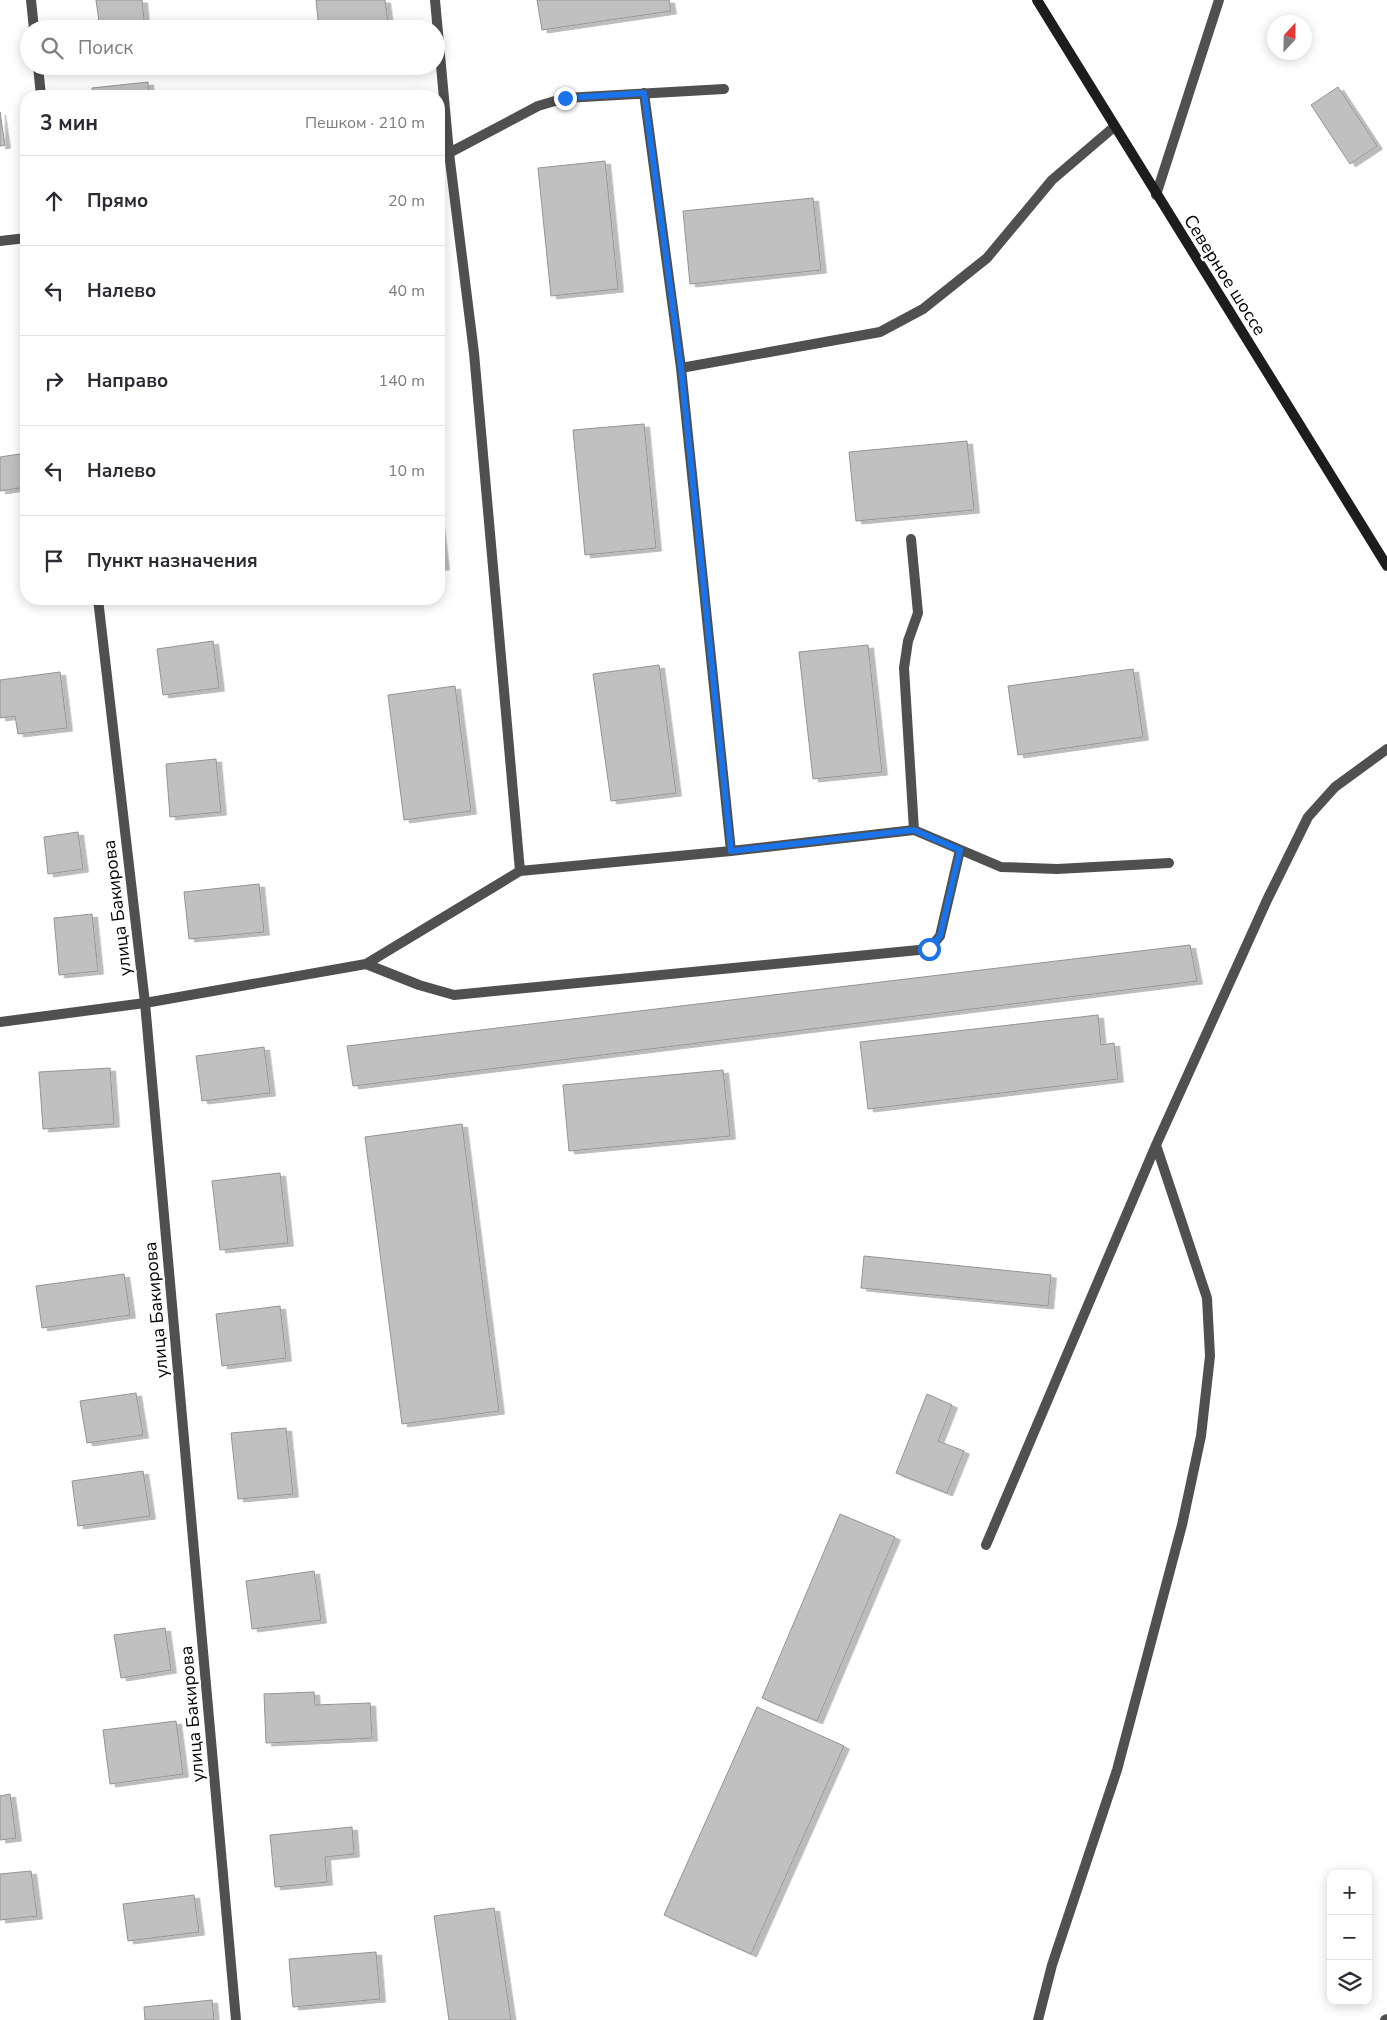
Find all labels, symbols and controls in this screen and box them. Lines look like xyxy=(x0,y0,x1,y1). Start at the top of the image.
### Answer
north arrow xyxy=(1267,15,1312,60)
search box xyxy=(20,20,445,75)
icon: search xyxy=(38,34,66,62)
text: Поиск xyxy=(78,35,133,61)
route end xyxy=(554,87,577,110)
text: 3 мин xyxy=(40,109,98,137)
text: Пешком · 210 m xyxy=(305,112,425,134)
icon: ahead xyxy=(40,187,68,215)
text: Прямо xyxy=(87,188,148,214)
text: 20 m xyxy=(388,190,425,212)
street label: Северное шоссе xyxy=(1178,210,1272,340)
icon: left xyxy=(40,277,68,305)
text: Налево xyxy=(87,278,156,304)
text: 40 m xyxy=(388,280,425,302)
icon: right xyxy=(40,367,68,395)
text: Направо xyxy=(87,368,168,394)
text: 140 m xyxy=(378,370,425,392)
icon: left xyxy=(40,457,68,485)
text: Налево xyxy=(87,458,156,484)
text: 10 m xyxy=(388,460,425,482)
icon: arrive xyxy=(40,547,68,575)
text: Пункт назначения xyxy=(87,548,258,574)
street label: улица Бакирова xyxy=(97,839,137,977)
route start xyxy=(918,938,941,961)
street label: улица Бакирова xyxy=(138,1241,174,1379)
street label: улица Бакирова xyxy=(174,1645,210,1783)
map controls xyxy=(1327,1870,1372,2005)
button: + xyxy=(1327,1870,1372,1915)
button: − xyxy=(1327,1915,1372,1960)
button: layers xyxy=(1327,1960,1372,2005)

